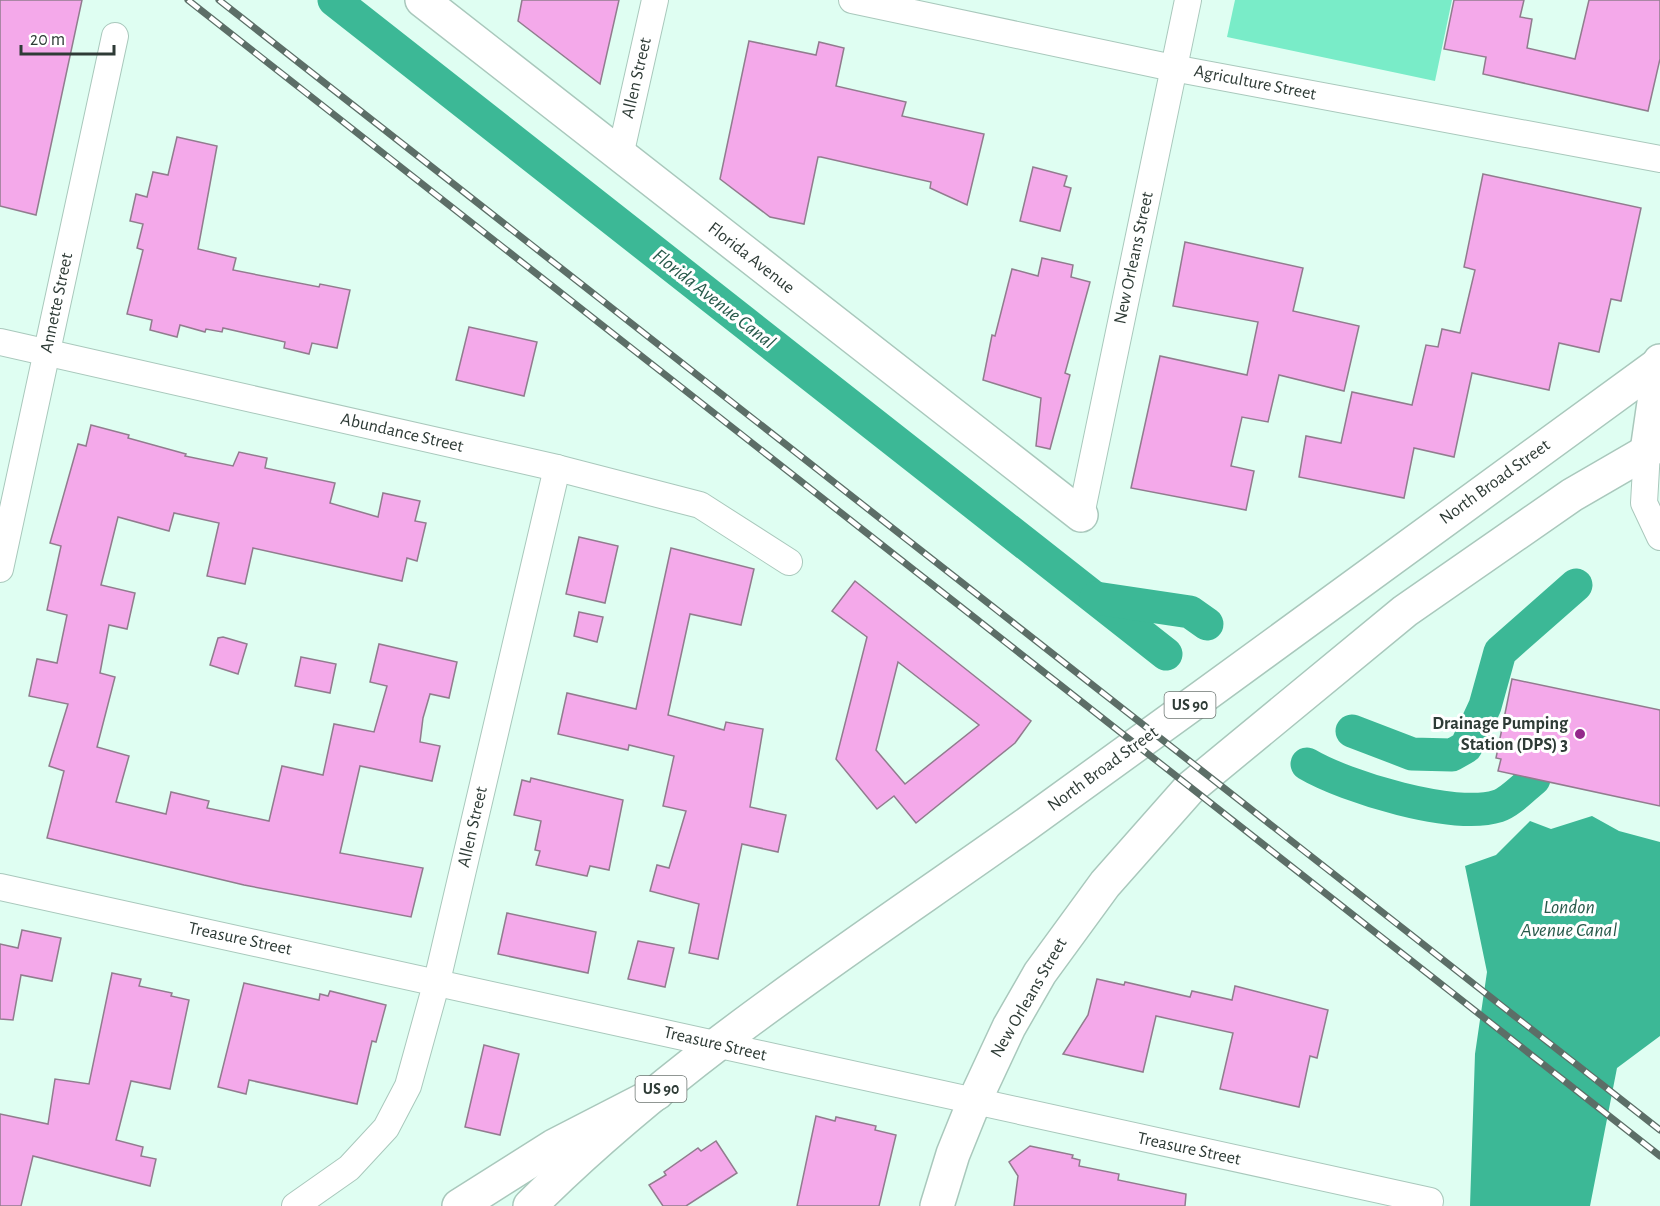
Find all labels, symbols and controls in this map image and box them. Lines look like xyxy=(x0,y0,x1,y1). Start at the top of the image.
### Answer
scale bar xyxy=(21,18,114,56)
text: 20 m xyxy=(30,31,65,49)
street label: Allen Street xyxy=(619,36,655,120)
street label: Agriculture Street xyxy=(1192,62,1318,104)
street label: New Orleans Street xyxy=(1111,190,1157,326)
street label: Florida Avenue xyxy=(704,219,798,297)
water label: Florida Avenue Canal xyxy=(649,245,779,353)
street label: Annette Street xyxy=(38,251,76,355)
street label: Abundance Street xyxy=(339,410,465,456)
street label: North Broad Street xyxy=(1436,436,1554,528)
road number: US 90 xyxy=(1164,692,1216,718)
place label: Drainage Pumping Station (DPS) 3 xyxy=(1432,715,1569,754)
street label: North Broad Street xyxy=(1044,723,1162,815)
marker: Drainage Pumping Station (DPS) 3 xyxy=(1573,727,1587,741)
street label: Allen Street xyxy=(455,785,491,869)
water label: London Avenue Canal xyxy=(1520,897,1617,940)
street label: Treasure Street xyxy=(187,919,294,959)
street label: New Orleans Street xyxy=(988,935,1071,1061)
street label: Treasure Street xyxy=(662,1023,769,1065)
road number: US 90 xyxy=(636,1076,686,1102)
street label: Treasure Street xyxy=(1136,1129,1243,1169)

